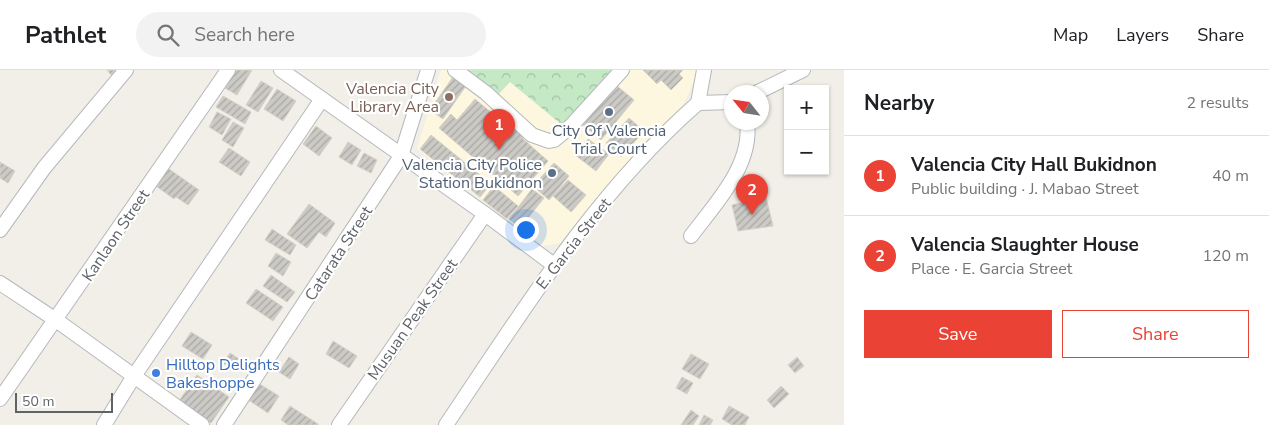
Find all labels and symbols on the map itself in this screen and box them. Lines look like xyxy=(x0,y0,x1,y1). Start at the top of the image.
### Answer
place label: Valencia City Library Area xyxy=(345,78,440,118)
north arrow xyxy=(724,85,769,130)
marker: Valencia City Library Area xyxy=(443,91,455,103)
marker: City Of Valencia Trial Court xyxy=(603,106,615,118)
pin: 1 xyxy=(483,109,515,150)
place label: City Of Valencia Trial Court xyxy=(552,120,666,160)
place label: Valencia City Police Station Bukidnon xyxy=(401,154,542,194)
marker: Valencia City Police Station Bukidnon xyxy=(546,167,558,179)
pin: 2 xyxy=(736,174,768,215)
street label: Kanlaon Street xyxy=(77,185,155,286)
street label: E. Garcia Street xyxy=(531,193,617,294)
street label: Catarata Street xyxy=(300,201,378,305)
your location xyxy=(513,217,539,243)
street label: Musuan Peak Street xyxy=(363,254,463,385)
place label: Hilltop Delights Bakeshoppe xyxy=(166,354,280,394)
marker: Hilltop Delights Bakeshoppe xyxy=(150,367,162,379)
scale bar xyxy=(15,390,112,413)

